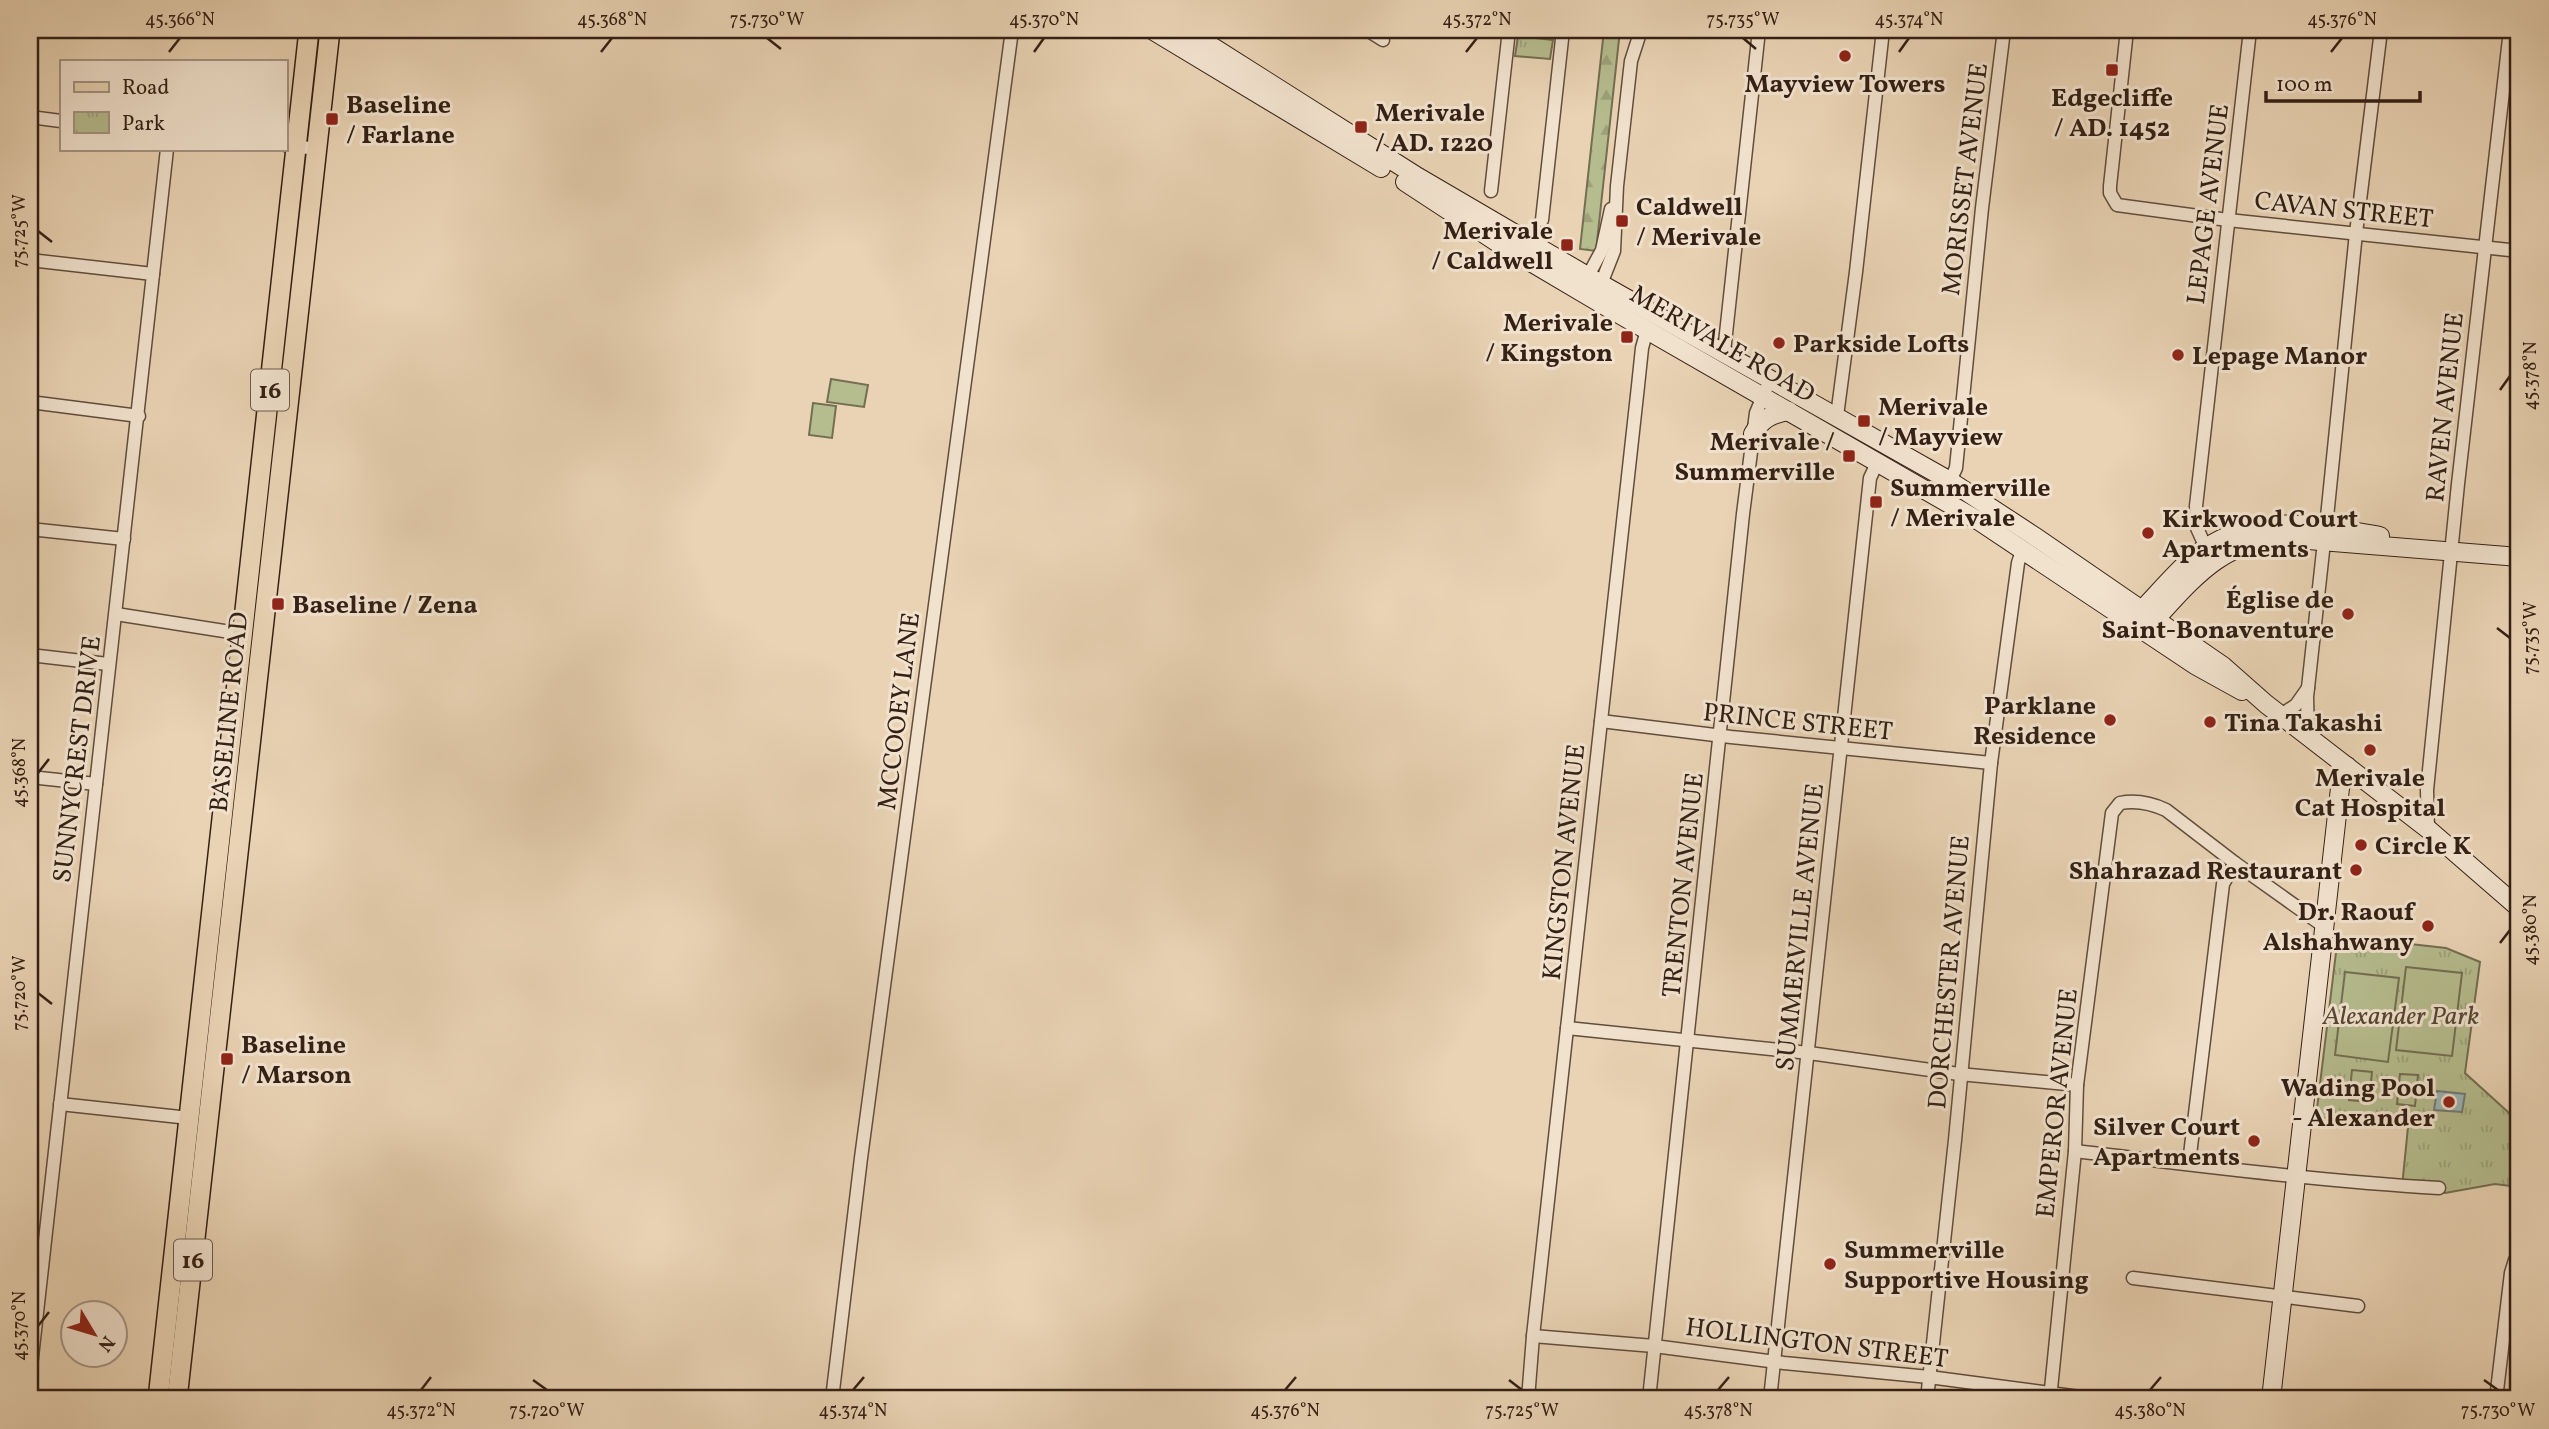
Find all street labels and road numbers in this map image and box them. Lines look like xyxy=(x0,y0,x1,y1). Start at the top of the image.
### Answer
street label: MORISSET AVENUE xyxy=(1934,61,1998,298)
street label: LEPAGE AVENUE xyxy=(2179,102,2239,307)
street label: CAVAN STREET xyxy=(2253,184,2435,238)
street label: MERIVALE ROAD xyxy=(1623,277,1821,412)
street label: RAVEN AVENUE xyxy=(2418,311,2474,504)
road number: 16 xyxy=(251,370,289,410)
street label: BASELINE ROAD xyxy=(202,610,258,814)
street label: MCCOOEY LANE xyxy=(870,610,930,812)
street label: SUNNYCREST DRIVE xyxy=(45,634,111,885)
street label: PRINCE STREET xyxy=(1701,695,1895,751)
street label: KINGSTON AVENUE xyxy=(1535,742,1595,982)
street label: TRENTON AVENUE xyxy=(1654,771,1714,999)
street label: SUMMERVILLE AVENUE xyxy=(1768,782,1834,1073)
street label: DORCHESTER AVENUE xyxy=(1920,834,1980,1111)
street label: EMPEROR AVENUE xyxy=(2028,987,2088,1220)
road number: 16 xyxy=(174,1240,212,1280)
street label: HOLLINGTON STREET xyxy=(1683,1310,1950,1378)

